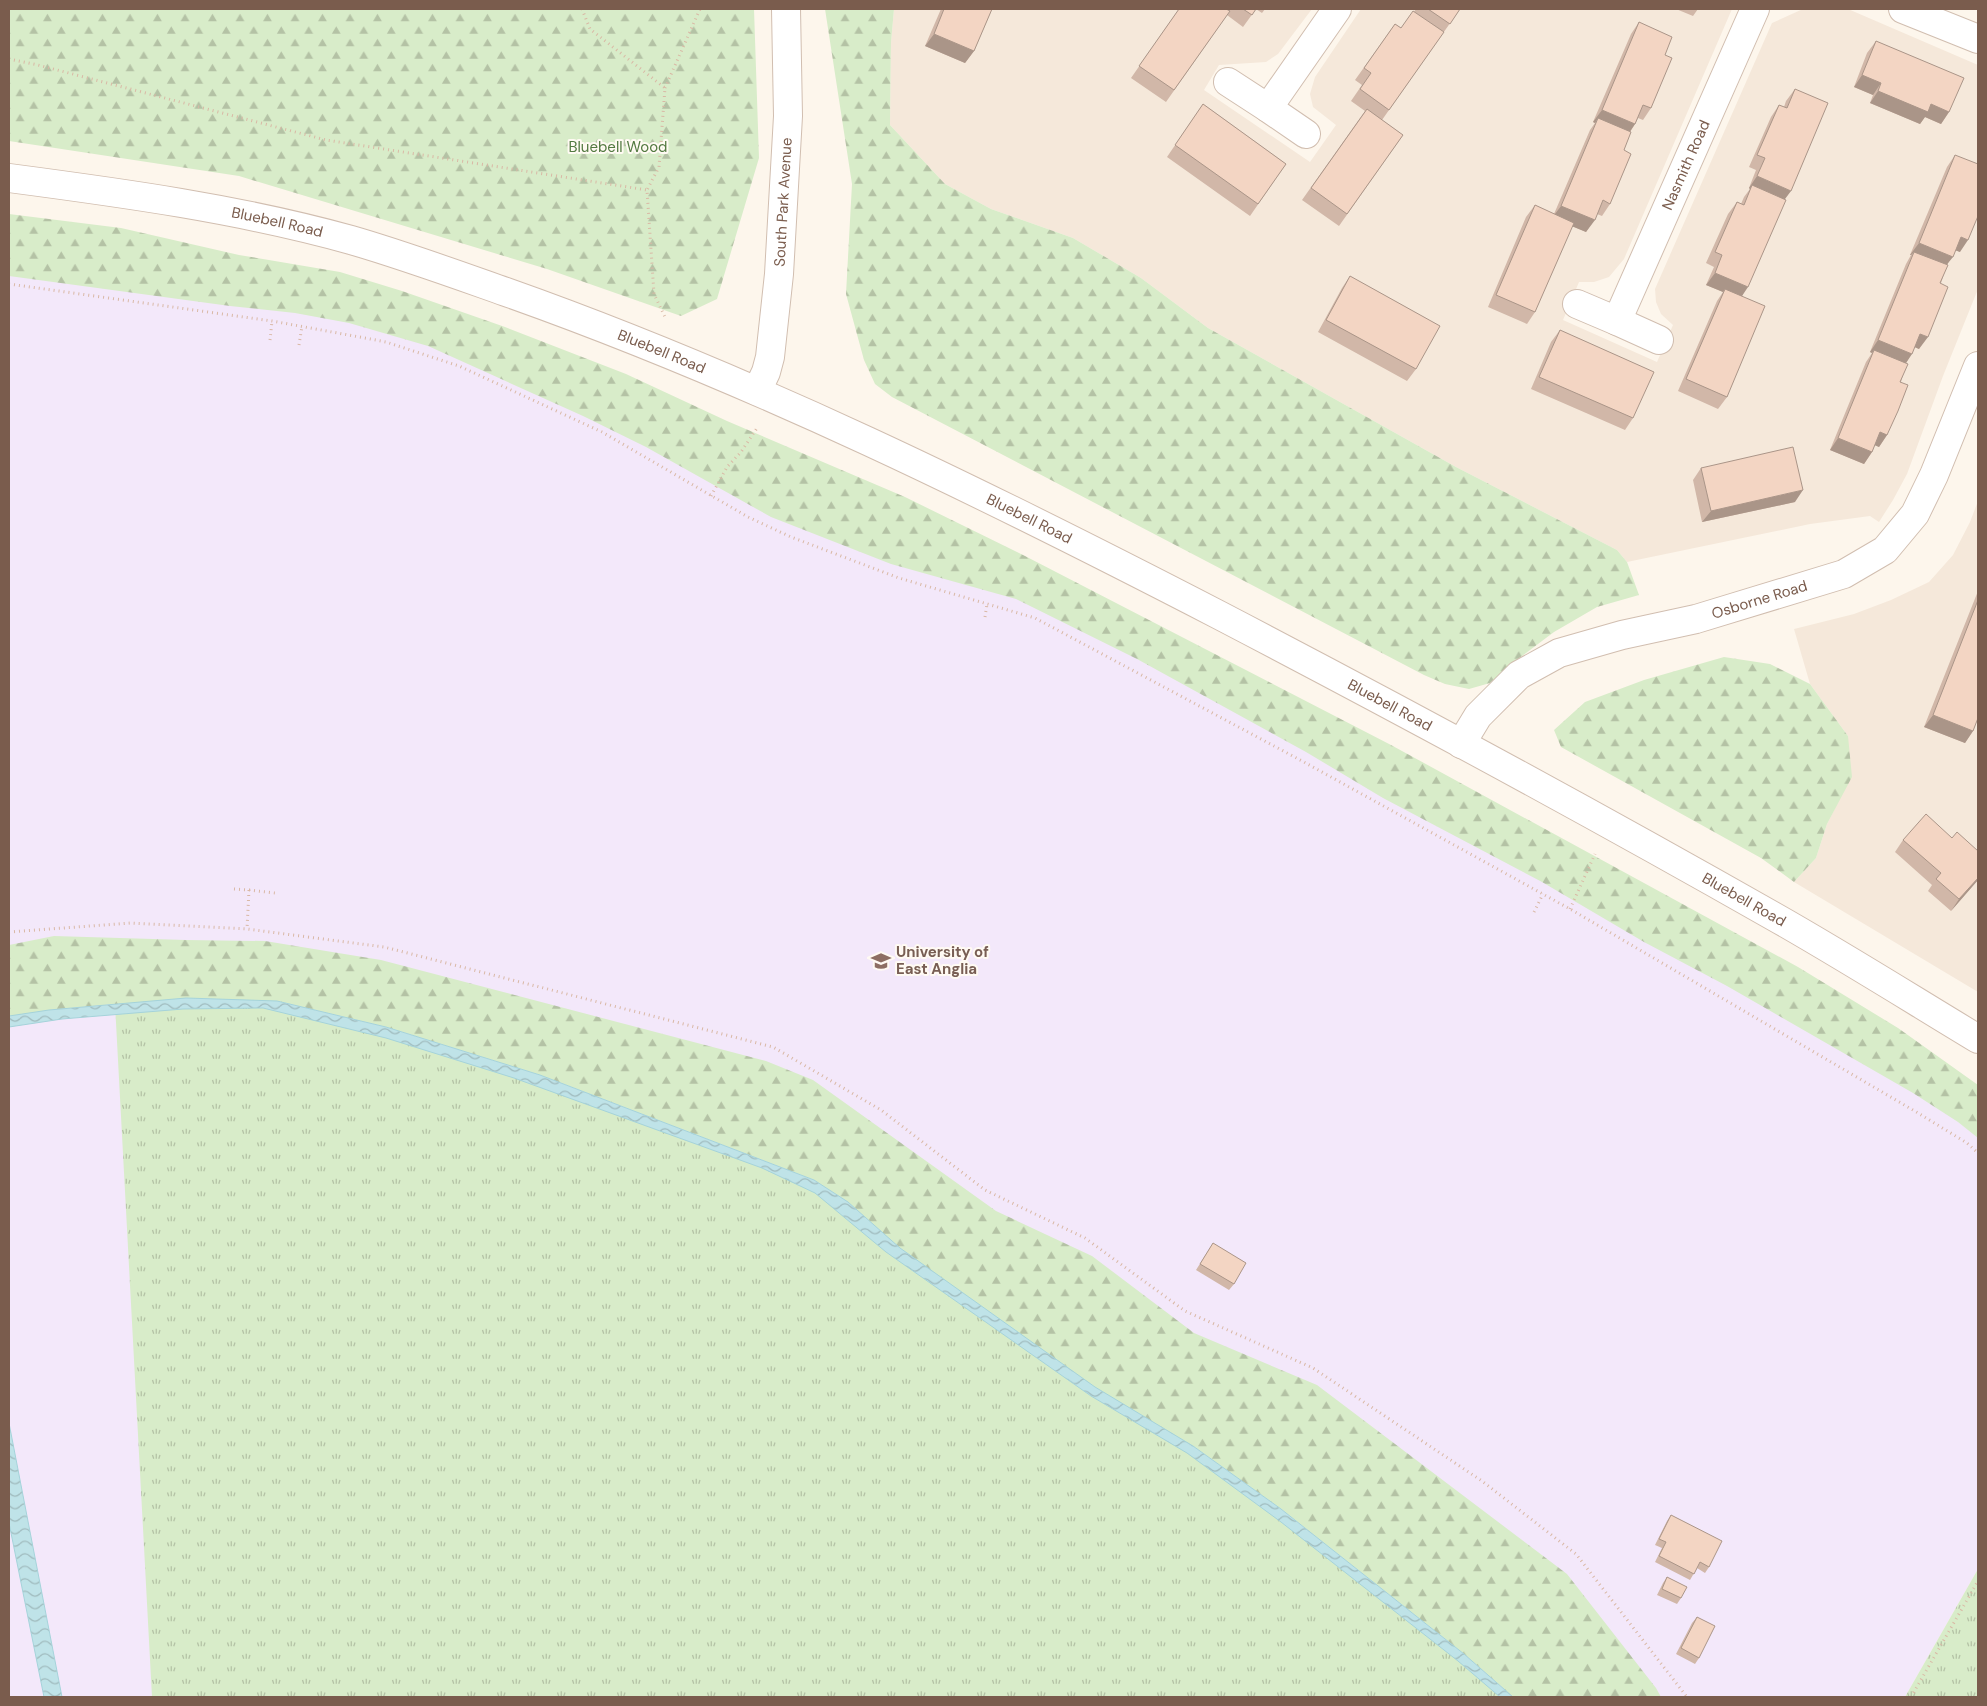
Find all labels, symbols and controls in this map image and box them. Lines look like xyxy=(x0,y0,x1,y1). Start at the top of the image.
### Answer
street label: Nasmith Road xyxy=(1657,117,1715,213)
park label: Bluebell Wood xyxy=(568,137,668,157)
street label: South Park Avenue xyxy=(769,137,797,267)
street label: Bluebell Road xyxy=(230,202,325,242)
street label: Bluebell Road xyxy=(615,325,709,378)
street label: Bluebell Road xyxy=(983,489,1075,548)
street label: Osborne Road xyxy=(1709,576,1810,624)
street label: Bluebell Road xyxy=(1344,674,1436,736)
street label: Bluebell Road xyxy=(1699,868,1789,931)
place label: University of East Anglia xyxy=(896,942,989,979)
school or university icon: University of East Anglia xyxy=(870,950,892,972)

